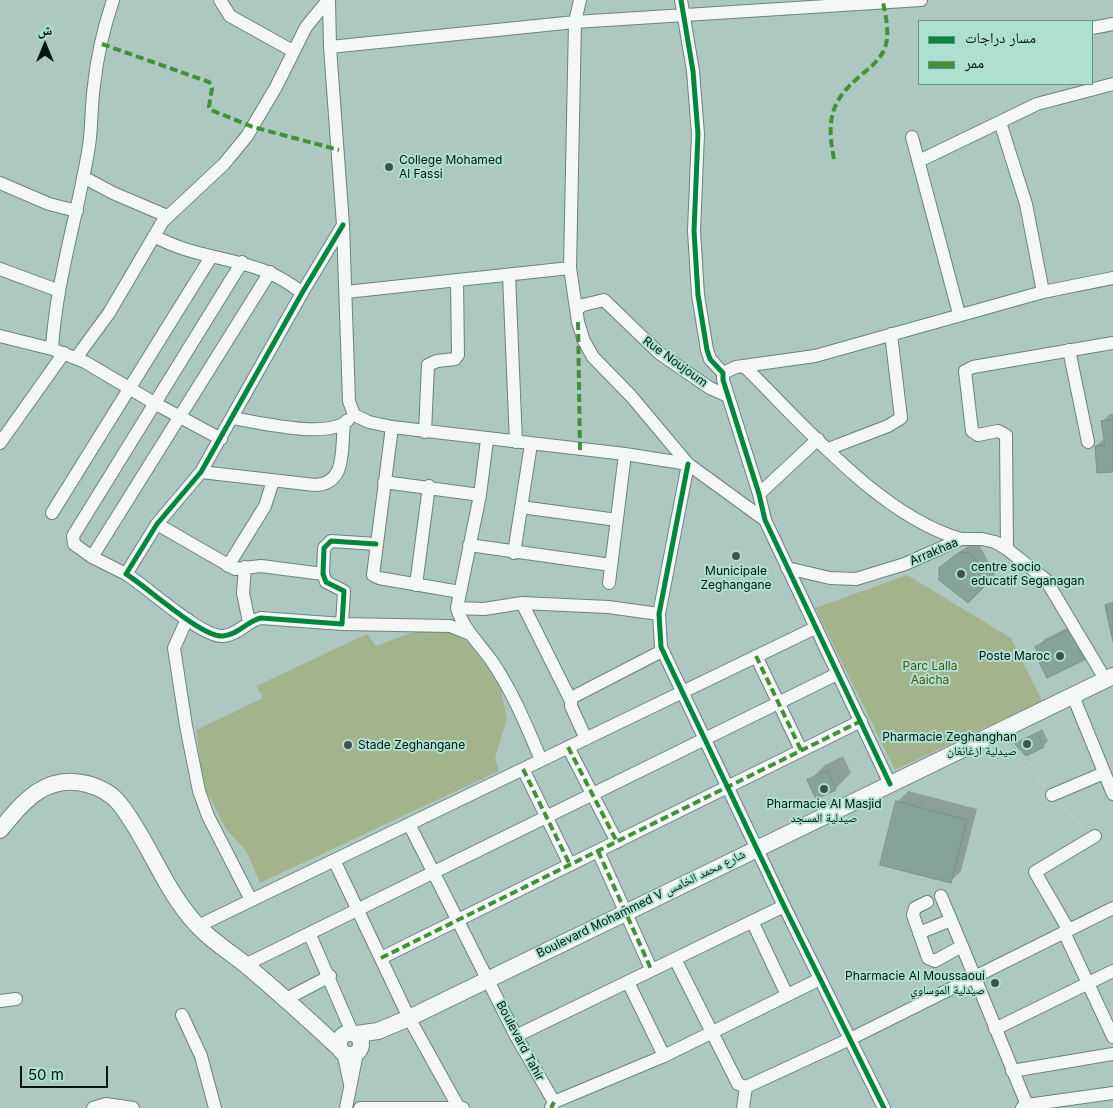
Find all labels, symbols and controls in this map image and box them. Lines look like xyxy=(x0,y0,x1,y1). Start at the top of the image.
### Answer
north arrow xyxy=(20,20,70,70)
legend xyxy=(918,20,1093,85)
text: ش xyxy=(38,21,52,38)
text: مسار دراجات xyxy=(965,28,1036,47)
text: ممر xyxy=(965,53,984,72)
place label: College Mohamed Al Fassi xyxy=(399,153,502,181)
marker: College Mohamed Al Fassi xyxy=(383,161,395,173)
street label: Rue Noujoum xyxy=(640,334,710,390)
street label: Arrakhaa xyxy=(908,535,960,569)
marker: Municipale Zeghangane xyxy=(730,550,742,562)
place label: centre socio educatif Seganagan xyxy=(971,560,1085,588)
place label: Municipale Zeghangane xyxy=(700,564,772,592)
marker: centre socio educatif Seganagan xyxy=(955,568,967,580)
place label: Poste Maroc xyxy=(979,649,1050,663)
marker: Poste Maroc xyxy=(1054,650,1066,662)
park label: Parc Lalla Aaicha xyxy=(902,659,958,687)
place label: Pharmacie Zeghanghan صيدلية ازغانغان xyxy=(882,730,1017,758)
place label: Stade Zeghangane xyxy=(358,738,465,752)
marker: Pharmacie Zeghanghan صيدلية ازغانغان xyxy=(1021,738,1033,750)
marker: Stade Zeghangane xyxy=(342,739,354,751)
marker: Pharmacie Al Masjid صيدلية المسجد xyxy=(818,783,830,795)
place label: Pharmacie Al Masjid صيدلية المسجد xyxy=(766,797,882,825)
street label: Boulevard Mohammed V شارع محمد الخامس xyxy=(534,847,748,961)
place label: Pharmacie Al Moussaoui صيدلية الموساوي xyxy=(845,969,985,997)
marker: Pharmacie Al Moussaoui صيدلية الموساوي xyxy=(989,977,1001,989)
street label: Boulevard Tahir xyxy=(493,999,547,1083)
scale bar xyxy=(22,1056,110,1088)
text: 50 m xyxy=(28,1065,64,1084)

